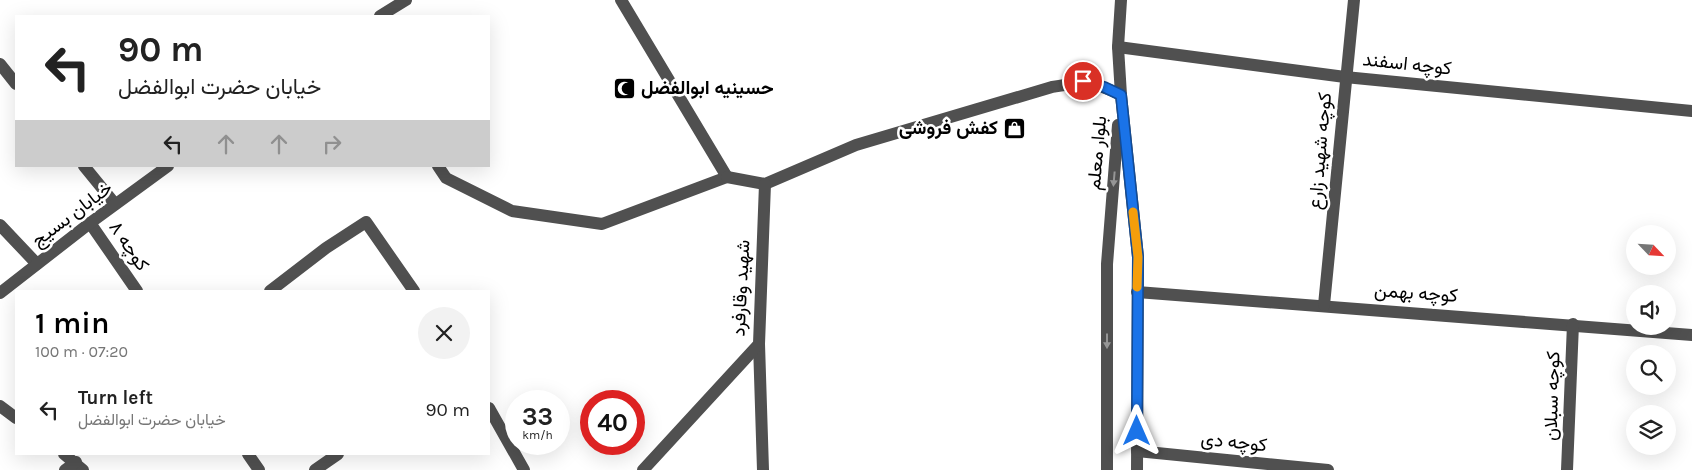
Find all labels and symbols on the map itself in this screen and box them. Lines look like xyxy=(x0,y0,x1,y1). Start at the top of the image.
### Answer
street label: کوچه اسفند xyxy=(1361,48,1453,82)
pin xyxy=(1062,60,1104,102)
mosque icon: حسینیه ابوالفضل xyxy=(613,76,637,100)
place label: حسینیه ابوالفضل xyxy=(641,77,774,100)
street label: کوچه شهید زارع xyxy=(1304,91,1338,211)
street label: بلوار معلم xyxy=(1083,115,1112,191)
shop icon: کفش فروشی xyxy=(1002,116,1026,140)
place label: کفش فروشی xyxy=(899,117,998,140)
one-way arrow xyxy=(1110,171,1118,187)
street label: خیابان بسیج xyxy=(27,177,118,253)
street label: کوچه ۸ xyxy=(103,217,154,276)
north arrow xyxy=(1626,225,1676,275)
street label: شهید وقارفرد xyxy=(727,239,755,337)
street label: کوچه بهمن xyxy=(1373,279,1458,309)
one-way arrow xyxy=(1103,333,1111,349)
street label: کوچه سبلان xyxy=(1539,351,1567,441)
speed limit sign: 40 xyxy=(580,390,645,455)
position arrow xyxy=(1110,404,1162,456)
street label: کوچه دی xyxy=(1200,428,1268,458)

